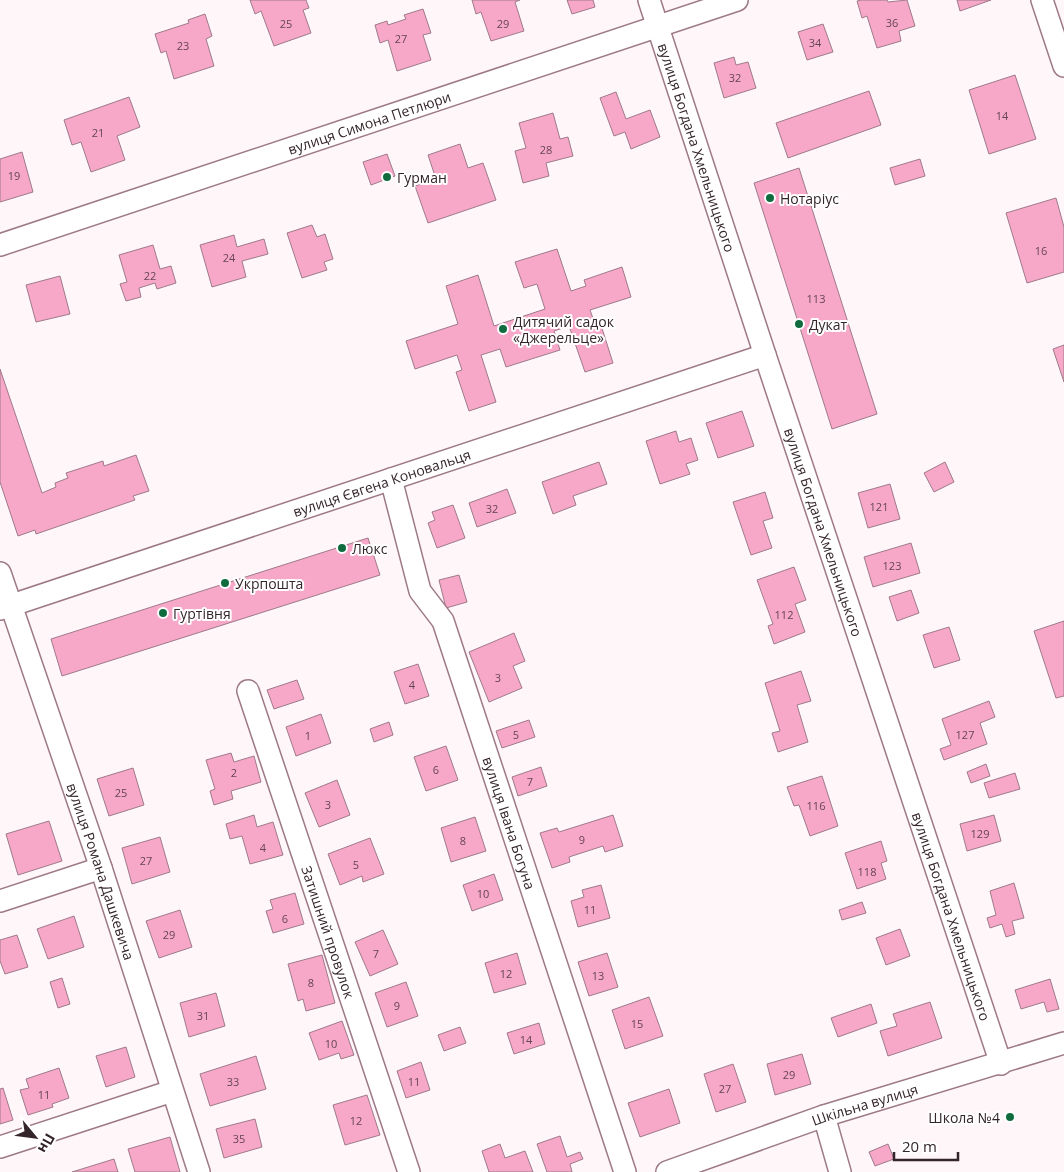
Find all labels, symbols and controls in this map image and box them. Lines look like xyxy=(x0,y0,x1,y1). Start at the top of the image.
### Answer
house number: 36 xyxy=(886,15,898,30)
house number: 25 xyxy=(280,16,292,31)
house number: 29 xyxy=(497,16,509,31)
house number: 27 xyxy=(395,31,407,46)
house number: 34 xyxy=(809,35,822,50)
house number: 23 xyxy=(177,38,189,53)
street label: вулиця Богдана Хмельницького xyxy=(654,40,740,254)
house number: 32 xyxy=(729,70,741,85)
street label: вулиця Симона Петлюри xyxy=(285,86,453,158)
house number: 14 xyxy=(996,108,1009,123)
house number: 21 xyxy=(92,125,104,140)
house number: 28 xyxy=(540,142,552,157)
house number: 19 xyxy=(8,168,20,183)
place label: Гурман xyxy=(397,168,447,187)
marker: Гурман xyxy=(381,171,393,183)
place label: Нотаріус xyxy=(780,189,839,208)
marker: Нотаріус xyxy=(764,192,776,204)
house number: 16 xyxy=(1035,243,1047,258)
house number: 24 xyxy=(223,250,236,265)
house number: 22 xyxy=(144,268,156,283)
house number: 113 xyxy=(807,291,825,306)
place label: Дитячий садок «Джерельце» xyxy=(513,312,615,347)
place label: Дукат xyxy=(809,315,848,334)
marker: Дукат xyxy=(793,318,805,330)
marker: Дитячий садок «Джерельце» xyxy=(497,323,509,335)
street label: вулиця Богдана Хмельницького xyxy=(780,425,867,639)
street label: вулиця Євгена Коновальця xyxy=(290,444,473,521)
house number: 121 xyxy=(870,499,888,514)
house number: 32 xyxy=(486,501,498,516)
place label: Люкс xyxy=(352,539,388,558)
marker: Люкс xyxy=(336,542,348,554)
house number: 123 xyxy=(883,558,901,573)
place label: Укрпошта xyxy=(235,574,303,593)
marker: Укрпошта xyxy=(219,577,231,589)
place label: Гуртівня xyxy=(173,604,231,623)
marker: Гуртівня xyxy=(157,607,169,619)
house number: 112 xyxy=(775,607,793,622)
house number: 3 xyxy=(495,670,501,685)
house number: 4 xyxy=(409,677,416,692)
house number: 5 xyxy=(513,727,519,742)
house number: 127 xyxy=(956,727,974,742)
house number: 1 xyxy=(305,728,311,743)
street label: вулиця Івана Богуна xyxy=(479,754,540,892)
house number: 6 xyxy=(433,762,439,777)
house number: 2 xyxy=(231,765,237,780)
house number: 7 xyxy=(527,774,533,789)
street label: вулиця Романа Дашкевича xyxy=(63,780,139,962)
house number: 25 xyxy=(115,785,127,800)
house number: 3 xyxy=(325,797,331,812)
house number: 116 xyxy=(807,798,825,813)
street label: вулиця Богдана Хмельницького xyxy=(908,809,995,1023)
house number: 129 xyxy=(971,826,989,841)
house number: 9 xyxy=(579,832,585,847)
house number: 8 xyxy=(460,833,466,848)
house number: 4 xyxy=(260,840,267,855)
house number: 27 xyxy=(140,853,152,868)
house number: 5 xyxy=(353,857,359,872)
street label: Затишний провулок xyxy=(298,863,360,1001)
house number: 118 xyxy=(858,864,876,879)
house number: 10 xyxy=(477,886,489,901)
house number: 11 xyxy=(584,902,596,917)
house number: 6 xyxy=(282,911,288,926)
house number: 29 xyxy=(163,927,175,942)
house number: 7 xyxy=(373,946,379,961)
house number: 12 xyxy=(500,966,512,981)
house number: 13 xyxy=(592,968,604,983)
house number: 8 xyxy=(308,975,314,990)
house number: 9 xyxy=(394,998,400,1013)
house number: 31 xyxy=(197,1008,209,1023)
house number: 15 xyxy=(631,1016,643,1031)
house number: 14 xyxy=(520,1032,533,1047)
house number: 10 xyxy=(325,1036,337,1051)
house number: 29 xyxy=(783,1067,795,1082)
house number: 33 xyxy=(227,1074,239,1089)
house number: 11 xyxy=(408,1074,420,1089)
street label: Шкільна вулиця xyxy=(809,1079,920,1129)
house number: 27 xyxy=(719,1081,731,1096)
house number: 11 xyxy=(38,1087,50,1102)
place label: Школа №4 xyxy=(928,1108,1000,1127)
marker: Школа №4 xyxy=(1004,1111,1016,1123)
north arrow xyxy=(10,1112,60,1162)
house number: 12 xyxy=(350,1113,362,1128)
text: Пн xyxy=(34,1130,60,1157)
scale bar xyxy=(894,1130,958,1162)
house number: 35 xyxy=(233,1131,245,1146)
text: 20 m xyxy=(902,1136,937,1156)

